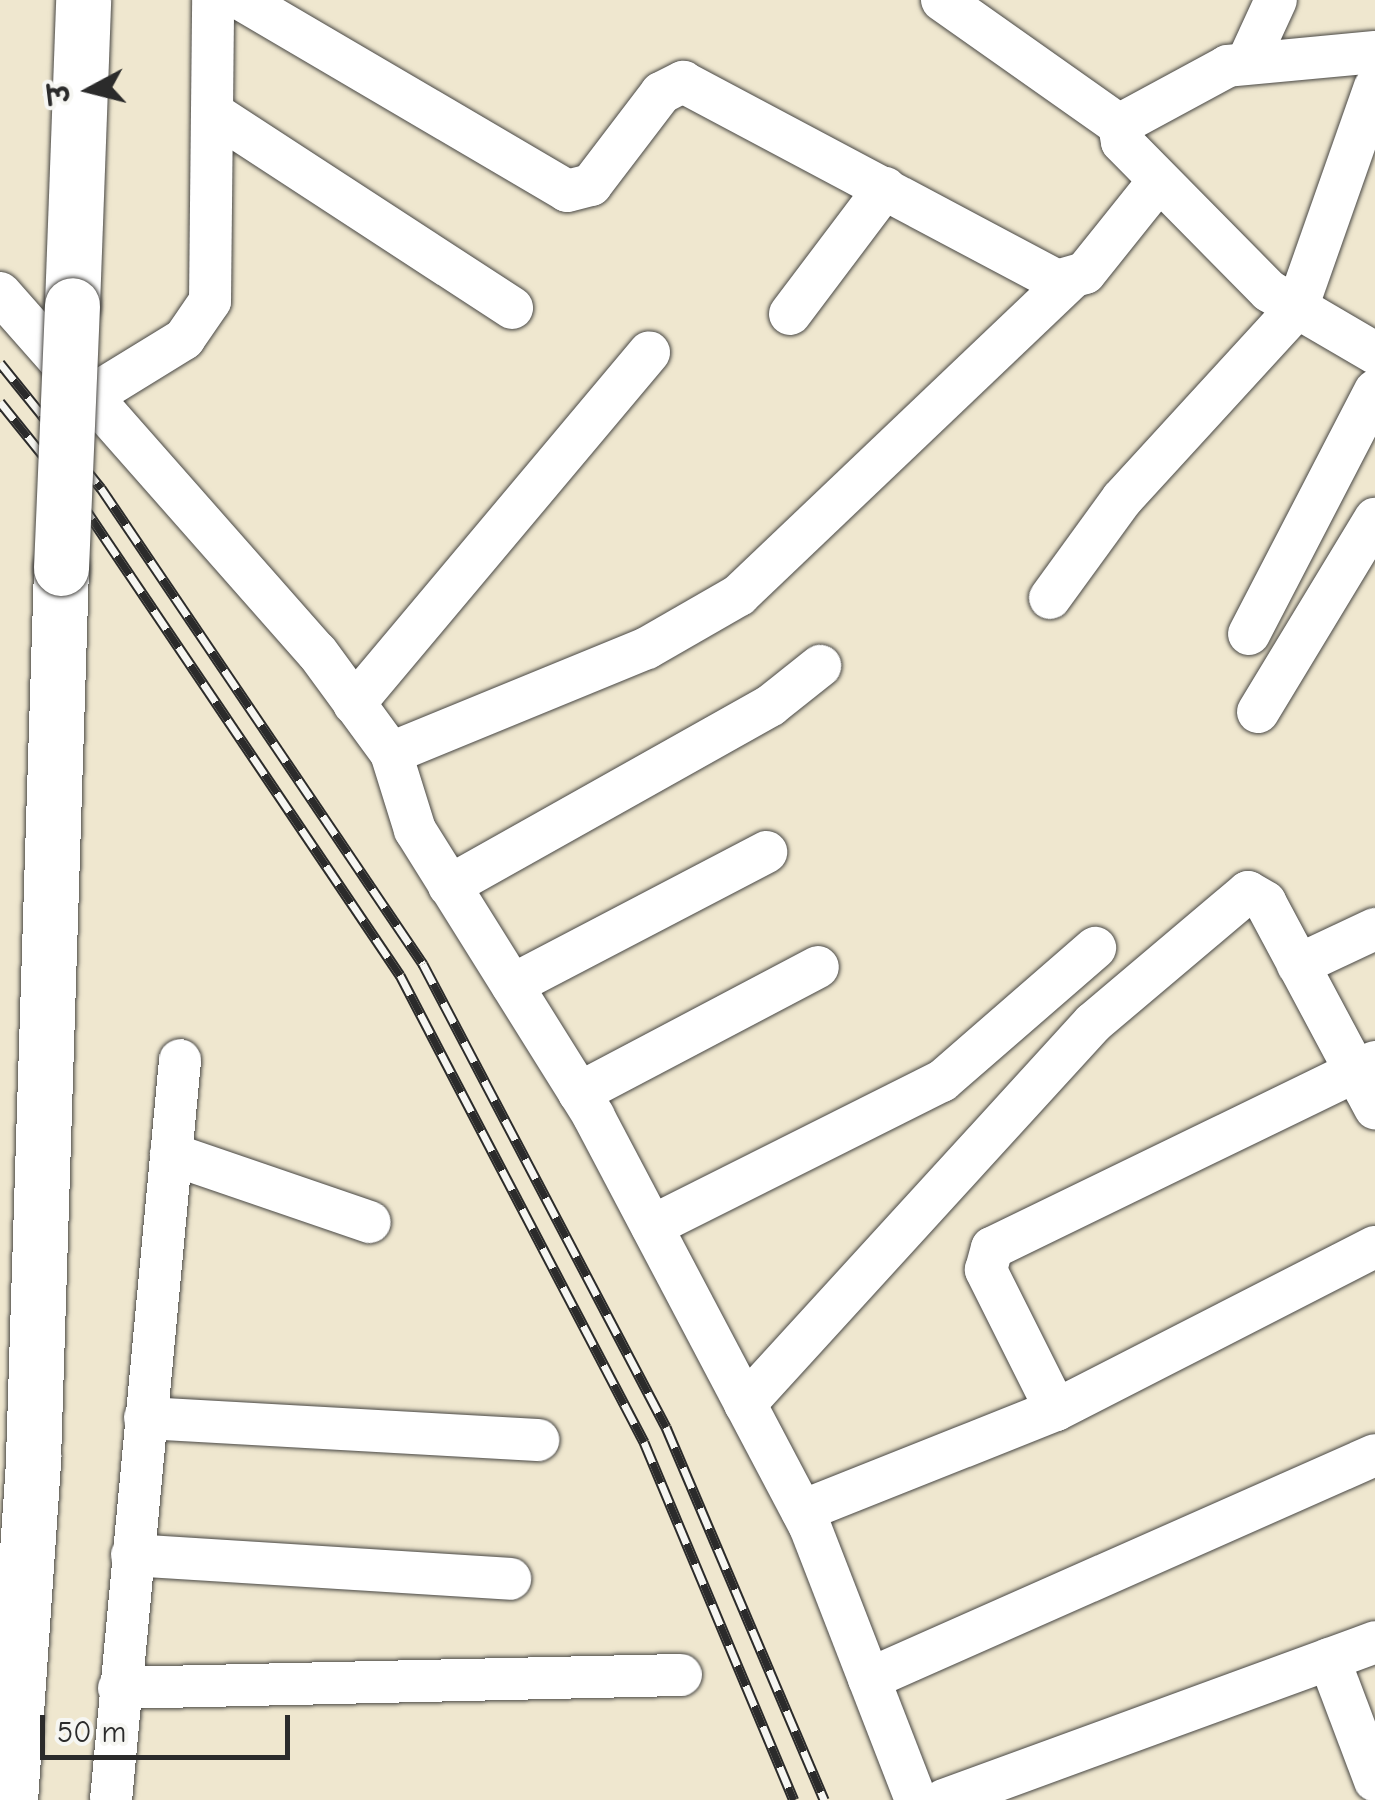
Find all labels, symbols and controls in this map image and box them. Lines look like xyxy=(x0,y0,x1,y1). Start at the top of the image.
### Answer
north arrow xyxy=(40,40,140,140)
text: उ xyxy=(43,82,77,105)
scale bar xyxy=(45,1695,295,1757)
text: 50 m xyxy=(57,1715,126,1750)

